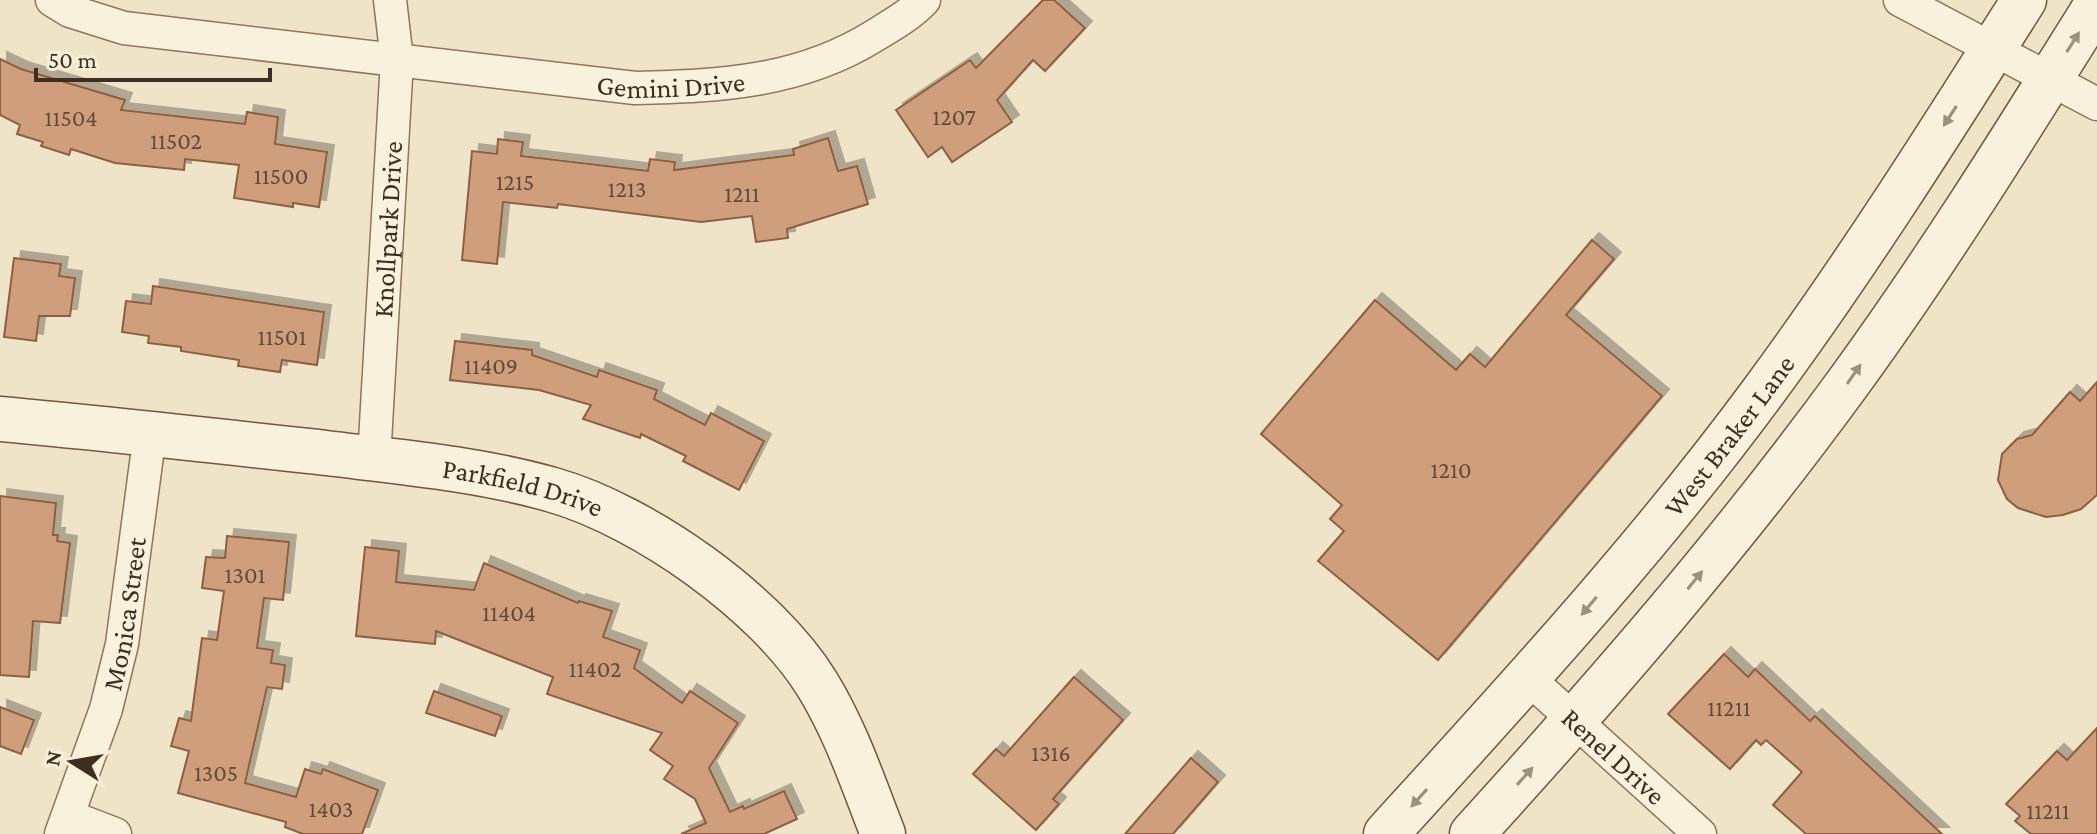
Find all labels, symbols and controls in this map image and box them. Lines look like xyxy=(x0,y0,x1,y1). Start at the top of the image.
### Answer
one-way arrow xyxy=(2066,31,2080,53)
scale bar xyxy=(36,32,270,82)
text: 50 m xyxy=(48,46,97,73)
street label: Gemini Drive xyxy=(595,65,747,104)
house number: 1207 xyxy=(932,103,976,130)
house number: 11504 xyxy=(44,104,98,131)
one-way arrow xyxy=(1943,105,1958,126)
house number: 11502 xyxy=(150,127,202,154)
street label: Knollpark Drive xyxy=(367,140,408,318)
house number: 11500 xyxy=(254,162,308,189)
house number: 1215 xyxy=(496,168,534,195)
house number: 1213 xyxy=(608,175,646,202)
house number: 1211 xyxy=(724,180,760,207)
house number: 11501 xyxy=(258,323,306,350)
street label: West Braker Lane xyxy=(1657,349,1800,522)
house number: 11409 xyxy=(464,352,518,379)
one-way arrow xyxy=(1846,364,1861,385)
street label: Parkfield Drive xyxy=(440,452,608,523)
house number: 1210 xyxy=(1431,456,1471,483)
street label: Monica Street xyxy=(96,534,152,694)
house number: 1301 xyxy=(225,561,265,588)
one-way arrow xyxy=(1687,570,1703,590)
one-way arrow xyxy=(1581,595,1598,615)
house number: 11404 xyxy=(482,599,536,626)
house number: 11402 xyxy=(569,655,621,682)
house number: 11211 xyxy=(1707,694,1751,721)
street label: Renel Drive xyxy=(1556,701,1672,811)
north arrow xyxy=(32,722,112,802)
house number: 1316 xyxy=(1031,739,1071,766)
text: N xyxy=(39,749,67,768)
house number: 1305 xyxy=(194,759,238,786)
one-way arrow xyxy=(1515,767,1533,786)
one-way arrow xyxy=(1410,788,1428,808)
house number: 1403 xyxy=(309,795,353,822)
house number: 11211 xyxy=(2026,797,2070,824)

